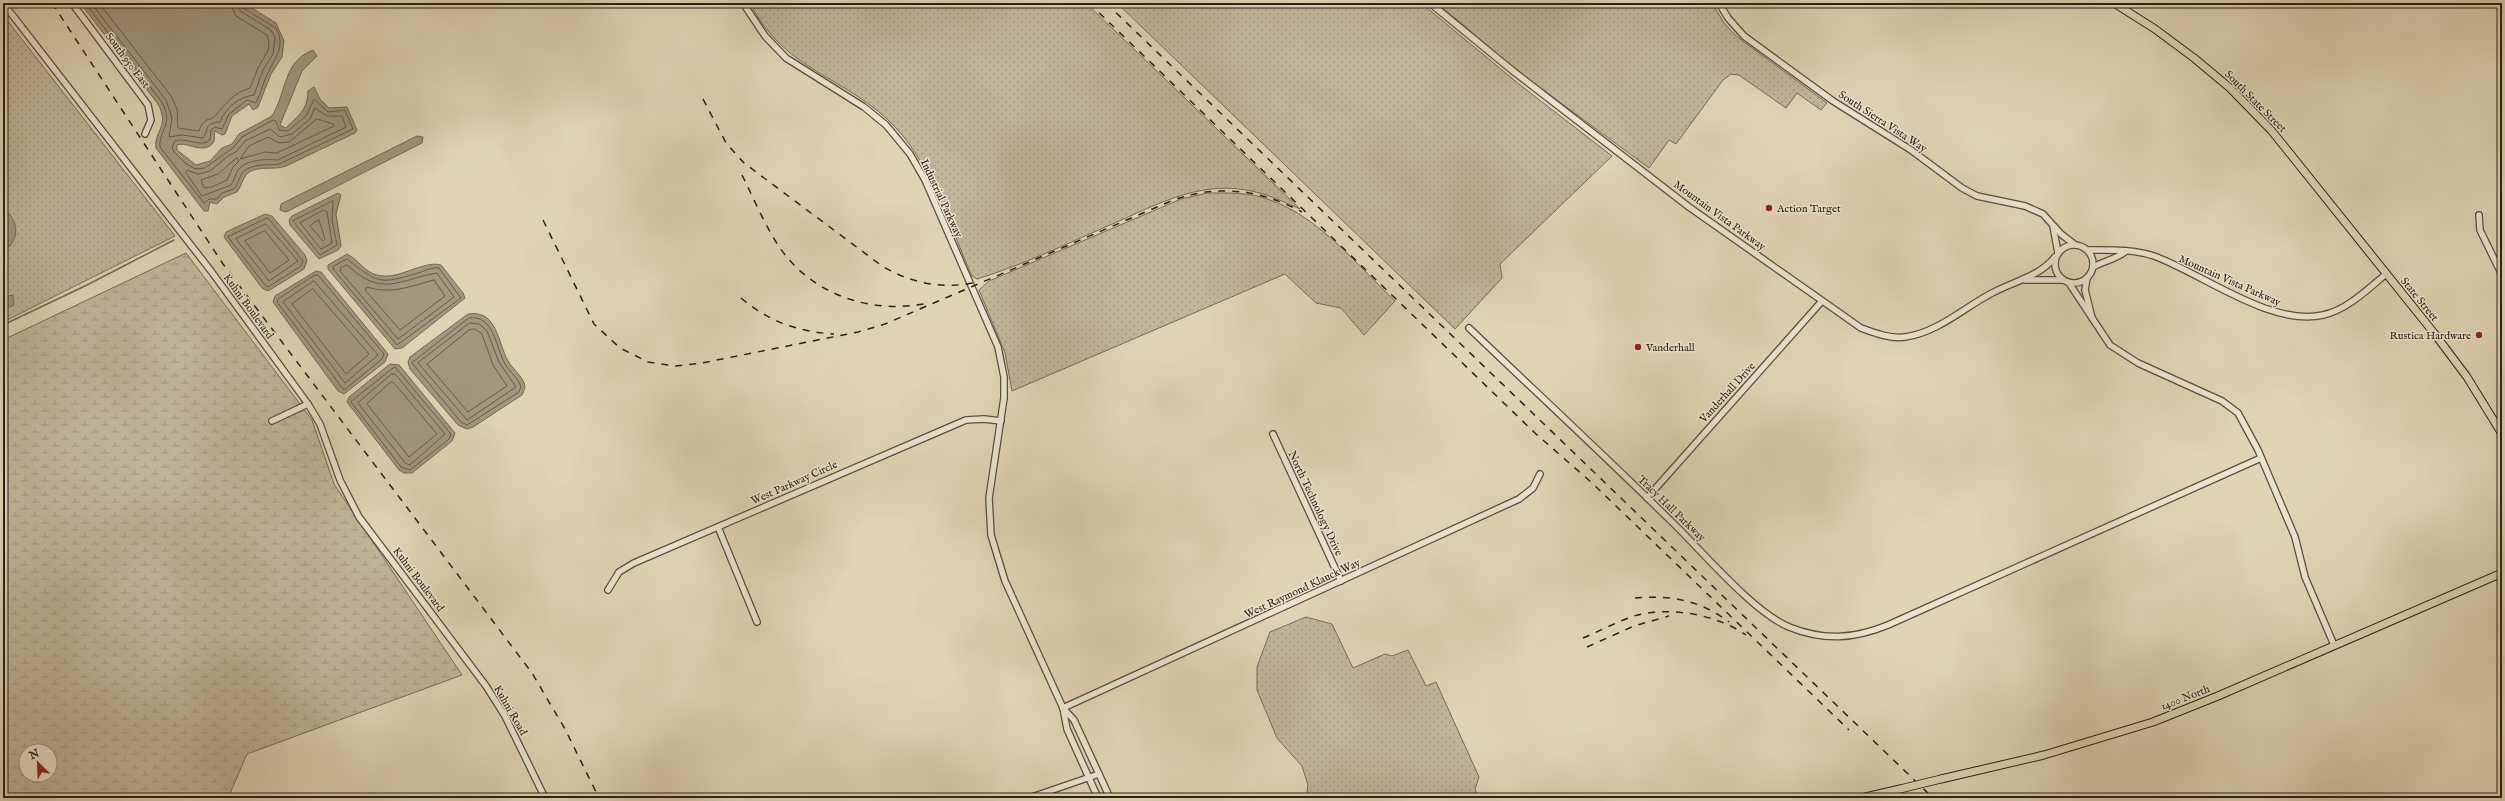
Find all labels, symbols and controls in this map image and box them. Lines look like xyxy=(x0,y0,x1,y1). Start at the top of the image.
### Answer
street label: South 950 East xyxy=(102,30,153,91)
street label: South State Street xyxy=(2221,68,2289,136)
street label: South Sierra Vista Way xyxy=(1836,88,1930,156)
street label: Industrial Parkway xyxy=(917,157,966,240)
street label: Mountain Vista Parkway xyxy=(1671,178,1769,254)
place label: Action Target xyxy=(1776,202,1841,216)
marker: Action Target xyxy=(1764,203,1774,213)
street label: Mountain Vista Parkway xyxy=(2176,252,2283,310)
street label: Kuhni Boulevard xyxy=(220,271,277,342)
street label: State Street xyxy=(2397,275,2441,325)
place label: Rustica Hardware xyxy=(2389,329,2471,343)
marker: Rustica Hardware xyxy=(2474,330,2484,340)
place label: Vanderhall xyxy=(1645,341,1695,355)
marker: Vanderhall xyxy=(1633,342,1643,352)
street label: Vanderhall Drive xyxy=(1696,359,1759,427)
street label: North Technology Drive xyxy=(1285,449,1346,558)
street label: West Parkway Circle xyxy=(749,458,840,508)
street label: Tracy Hall Parkway xyxy=(1634,473,1709,545)
street label: Kuhni Boulevard xyxy=(389,545,447,615)
street label: West Raymond Klauck Way xyxy=(1242,556,1363,622)
street label: 1400 North xyxy=(2159,682,2212,714)
street label: Kuhni Road xyxy=(490,683,530,738)
north arrow xyxy=(18,743,58,783)
text: N xyxy=(26,746,42,764)

